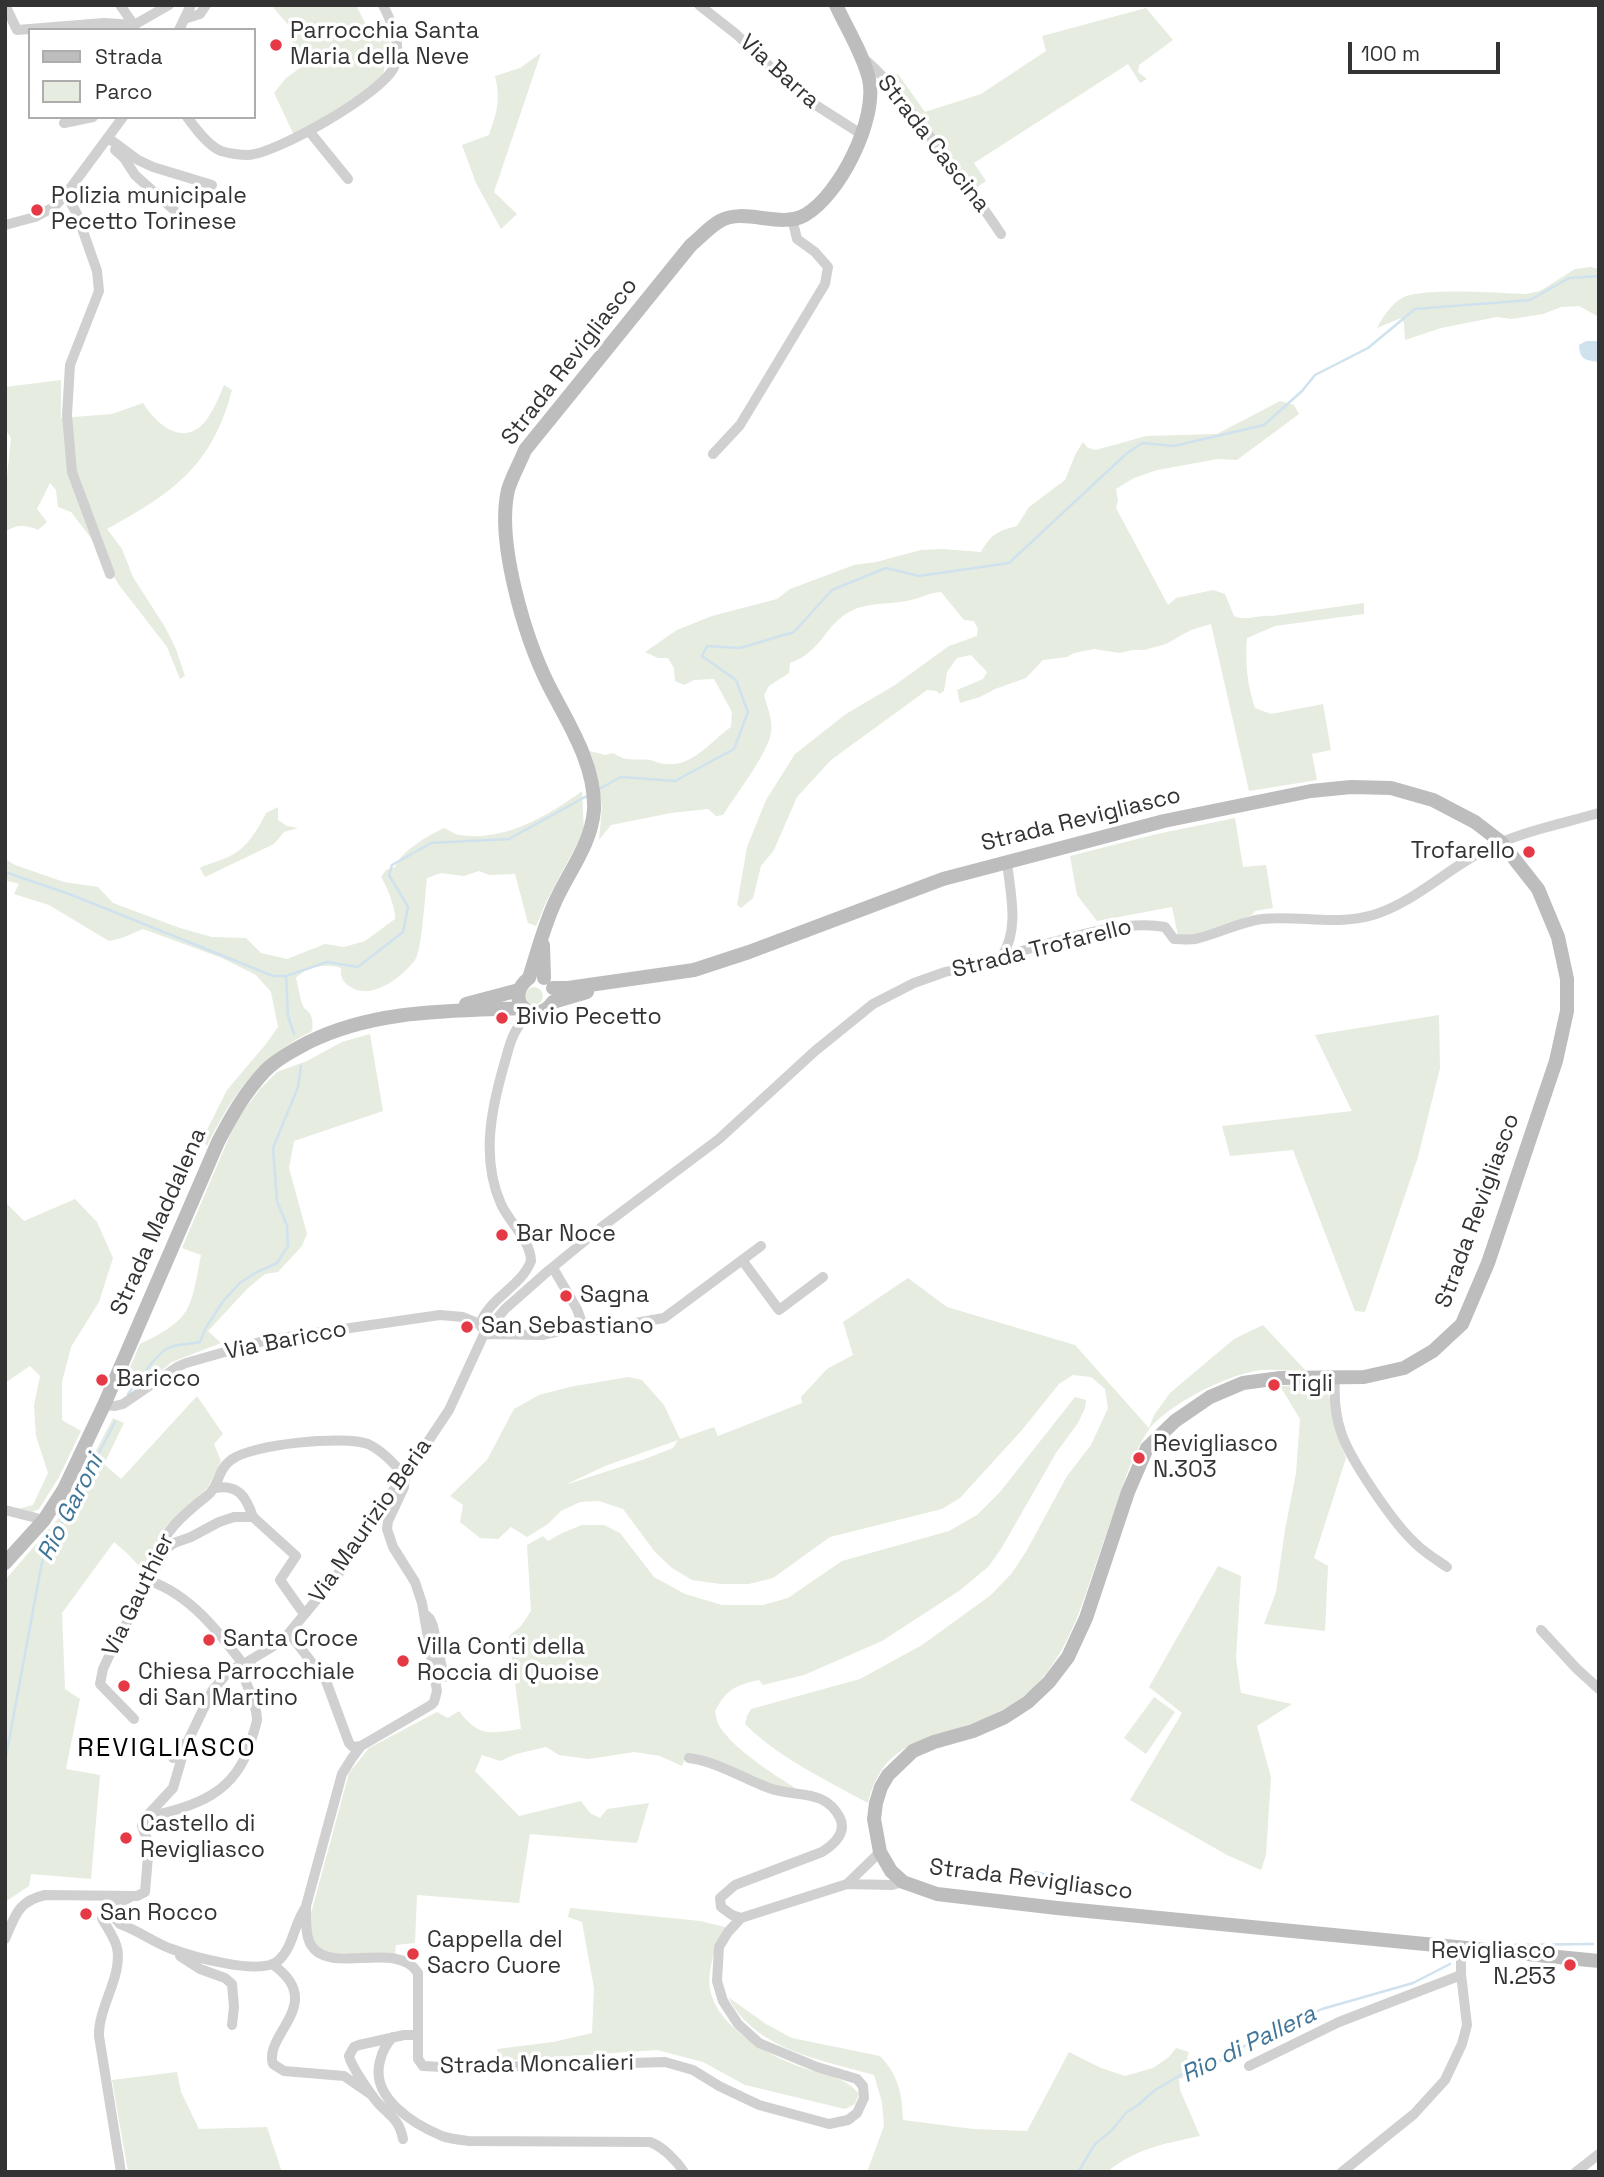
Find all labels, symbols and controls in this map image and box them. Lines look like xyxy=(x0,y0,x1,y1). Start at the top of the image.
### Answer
place label: Parrocchia Santa Maria della Neve xyxy=(290,18,479,72)
legend xyxy=(28,28,256,119)
scale bar xyxy=(1352,28,1504,72)
street label: Via Barra xyxy=(733,29,825,115)
marker: Parrocchia Santa Maria della Neve xyxy=(268,37,284,53)
text: 100 m xyxy=(1361,40,1420,67)
text: Strada xyxy=(95,43,162,70)
street label: Strada Cascina xyxy=(871,70,995,218)
text: Parco xyxy=(95,78,153,105)
place label: Polizia municipale Pecetto Torinese xyxy=(51,183,247,237)
marker: Polizia municipale Pecetto Torinese xyxy=(29,202,45,218)
street label: Strada Revigliasco xyxy=(496,273,644,451)
street label: Strada Revigliasco xyxy=(978,782,1184,858)
place label: Trofarello xyxy=(1411,838,1515,866)
marker: Trofarello xyxy=(1521,844,1537,860)
street label: Strada Trofarello xyxy=(949,913,1135,985)
place label: Bivio Pecetto xyxy=(516,1004,662,1032)
marker: Bivio Pecetto xyxy=(494,1010,510,1026)
street label: Strada Revigliasco xyxy=(1430,1110,1526,1312)
street label: Strada Maddalena xyxy=(105,1124,213,1320)
place label: Bar Noce xyxy=(516,1221,616,1249)
marker: Bar Noce xyxy=(494,1227,510,1243)
place label: Sagna xyxy=(580,1282,649,1310)
marker: Sagna xyxy=(558,1288,574,1304)
place label: San Sebastiano xyxy=(481,1313,654,1341)
street label: Via Baricco xyxy=(223,1316,349,1366)
marker: San Sebastiano xyxy=(459,1319,475,1335)
place label: Baricco xyxy=(116,1366,200,1394)
place label: Tigli xyxy=(1288,1371,1333,1399)
marker: Baricco xyxy=(94,1372,110,1388)
marker: Tigli xyxy=(1266,1377,1282,1393)
place label: Revigliasco N.303 xyxy=(1153,1431,1278,1485)
street label: Via Maurizio Beria xyxy=(304,1433,438,1609)
water label: Rio Garoni xyxy=(32,1450,110,1566)
marker: Revigliasco N.303 xyxy=(1131,1450,1147,1466)
street label: Via Gauthier xyxy=(97,1529,181,1661)
place label: Santa Croce xyxy=(223,1626,358,1654)
marker: Santa Croce xyxy=(201,1632,217,1648)
place label: Villa Conti della Roccia di Quoise xyxy=(417,1634,599,1688)
marker: Villa Conti della Roccia di Quoise xyxy=(395,1653,411,1669)
place label: Chiesa Parrocchiale di San Martino xyxy=(138,1659,355,1713)
marker: Chiesa Parrocchiale di San Martino xyxy=(116,1678,132,1694)
district label: REVIGLIASCO xyxy=(79,1733,255,1765)
place label: Castello di Revigliasco xyxy=(140,1811,265,1865)
marker: Castello di Revigliasco xyxy=(118,1830,134,1846)
street label: Strada Revigliasco xyxy=(928,1854,1134,1906)
place label: San Rocco xyxy=(100,1900,218,1928)
marker: San Rocco xyxy=(78,1906,94,1922)
place label: Cappella del Sacro Cuore xyxy=(427,1927,563,1981)
place label: Revigliasco N.253 xyxy=(1431,1938,1556,1992)
marker: Cappella del Sacro Cuore xyxy=(405,1946,421,1962)
marker: Revigliasco N.253 xyxy=(1562,1957,1578,1973)
water label: Rio di Pallera xyxy=(1177,2000,1321,2090)
street label: Strada Moncalieri xyxy=(440,2050,634,2080)

